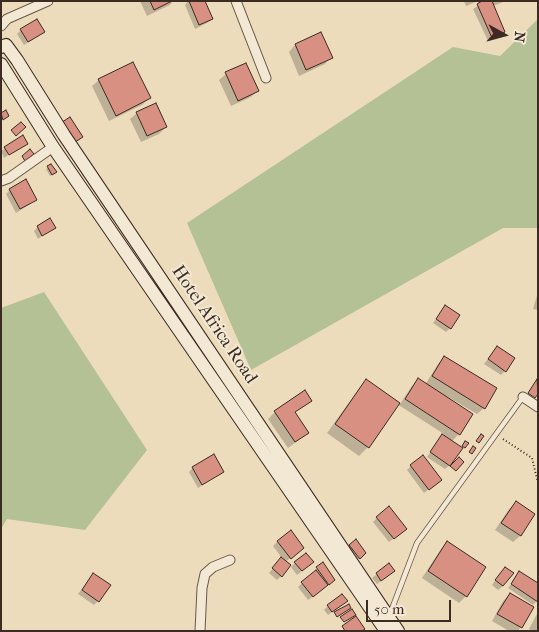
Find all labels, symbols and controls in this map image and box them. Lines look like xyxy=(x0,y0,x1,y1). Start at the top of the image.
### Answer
north arrow xyxy=(479,10,529,60)
text: N xyxy=(510,31,528,43)
street label: Hotel Africa Road xyxy=(167,262,261,388)
scale bar xyxy=(369,590,454,622)
text: 50 m xyxy=(374,600,404,618)

